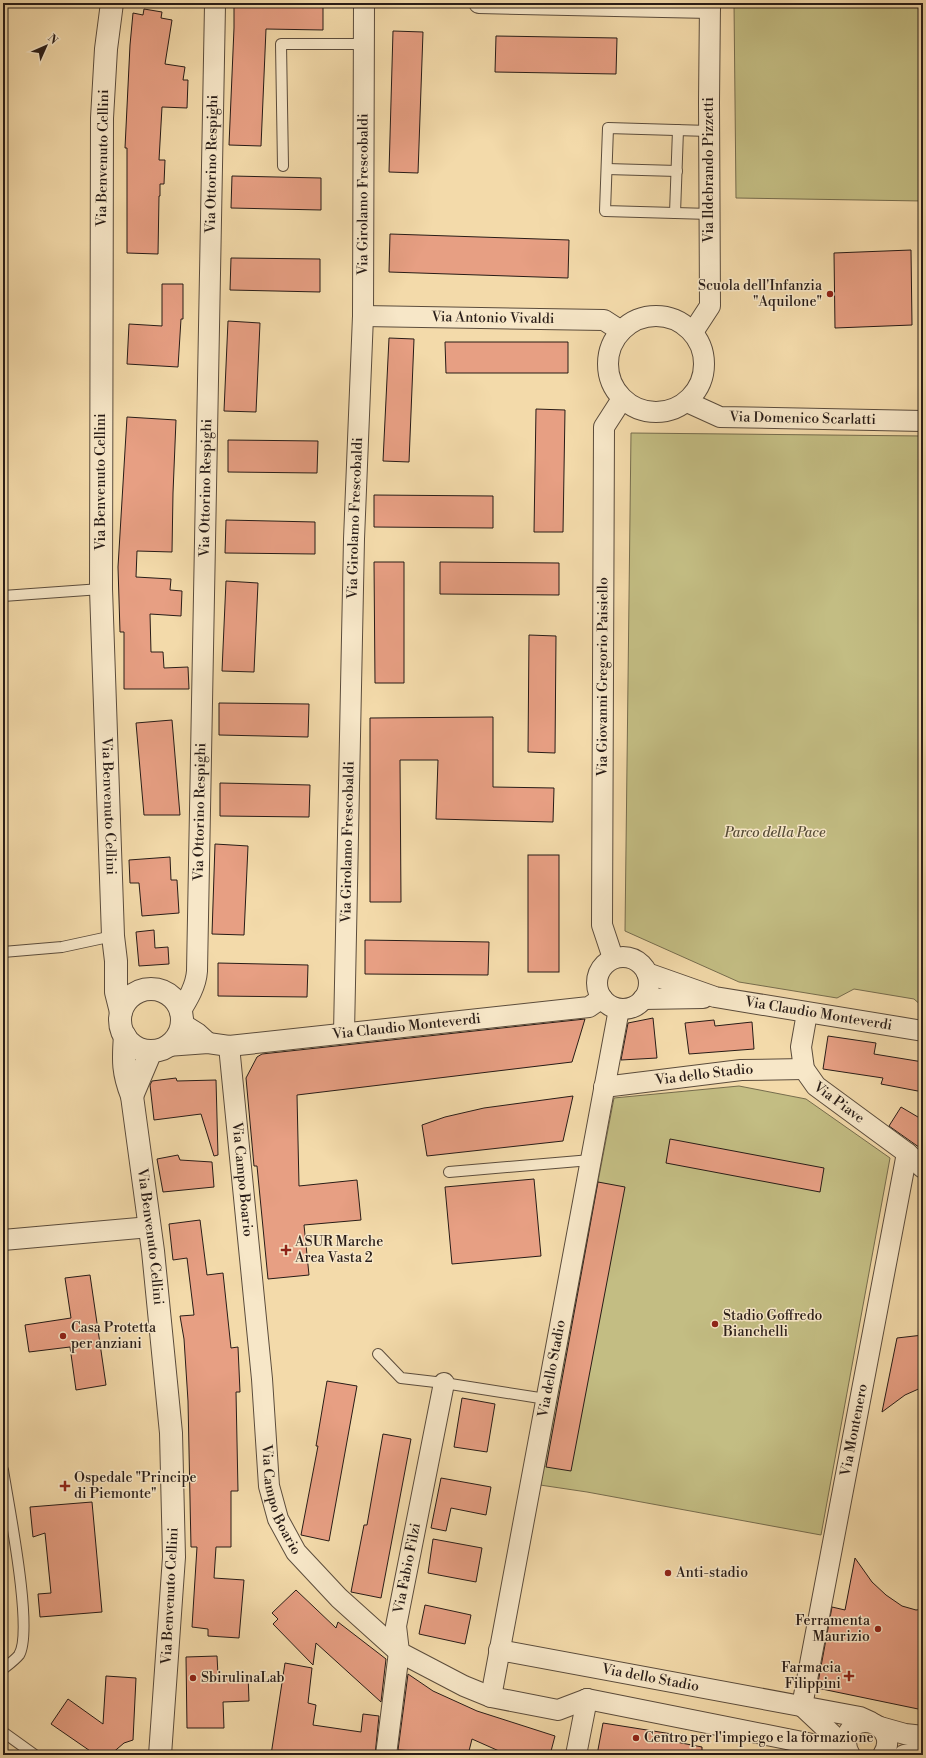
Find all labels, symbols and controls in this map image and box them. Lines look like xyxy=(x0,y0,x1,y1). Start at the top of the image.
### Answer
north arrow xyxy=(26,26,66,66)
text: N xyxy=(44,32,61,48)
street label: Via Benvenuto Cellini xyxy=(93,89,113,228)
street label: Via Ottorino Respighi xyxy=(202,94,222,234)
street label: Via Ildebrando Pizzetti xyxy=(700,97,718,244)
street label: Via Girolamo Frescobaldi xyxy=(354,113,373,276)
place label: Scuola dell'Infanzia "Aquilone" xyxy=(698,277,823,311)
marker: Scuola dell'Infanzia "Aquilone" xyxy=(825,289,835,299)
street label: Via Antonio Vivaldi xyxy=(430,308,555,328)
street label: Via Domenico Scarlatti xyxy=(728,408,877,429)
street label: Via Benvenuto Cellini xyxy=(92,413,110,552)
street label: Via Ottorino Respighi xyxy=(196,418,216,558)
street label: Via Girolamo Frescobaldi xyxy=(344,437,367,600)
street label: Via Giovanni Gregorio Paisiello xyxy=(594,577,612,778)
street label: Via Benvenuto Cellini xyxy=(97,736,120,876)
street label: Via Ottorino Respighi xyxy=(190,742,210,882)
street label: Via Girolamo Frescobaldi xyxy=(337,761,359,924)
park label: Parco della Pace xyxy=(724,824,826,842)
street label: Via Claudio Monteverdi xyxy=(743,993,894,1035)
street label: Via Claudio Monteverdi xyxy=(331,1010,482,1044)
street label: Via dello Stadio xyxy=(653,1061,754,1090)
street label: Via Piave xyxy=(809,1078,868,1128)
street label: Via Campo Boario xyxy=(227,1120,257,1238)
street label: Via Benvenuto Cellini xyxy=(133,1166,167,1306)
place label: ASUR Marche Area Vasta 2 xyxy=(294,1233,383,1267)
marker: ASUR Marche Area Vasta 2 xyxy=(280,1244,292,1256)
place label: Stadio Goffredo Bianchelli xyxy=(722,1307,823,1341)
street label: Via dello Stadio xyxy=(534,1318,570,1420)
place label: Casa Protetta per anziani xyxy=(71,1319,157,1353)
marker: Stadio Goffredo Bianchelli xyxy=(710,1319,720,1329)
marker: Casa Protetta per anziani xyxy=(58,1331,68,1341)
street label: Via Montenero xyxy=(837,1382,872,1479)
street label: Via Campo Boario xyxy=(257,1443,305,1558)
place label: Ospedale "Principe di Piemonte" xyxy=(74,1469,197,1503)
marker: Ospedale "Principe di Piemonte" xyxy=(59,1480,71,1492)
street label: Via Fabio Filzi xyxy=(390,1521,425,1616)
street label: Via Benvenuto Cellini xyxy=(157,1527,183,1666)
place label: Anti-stadio xyxy=(675,1564,748,1582)
marker: Anti-stadio xyxy=(663,1568,673,1578)
place label: Ferramenta Maurizio xyxy=(795,1612,871,1646)
marker: Ferramenta Maurizio xyxy=(873,1624,883,1634)
place label: Farmacia Filippini xyxy=(781,1659,842,1693)
street label: Via dello Stadio xyxy=(599,1660,701,1696)
place label: SbirulinaLab xyxy=(201,1669,285,1687)
marker: Farmacia Filippini xyxy=(844,1671,854,1681)
marker: SbirulinaLab xyxy=(188,1673,198,1683)
place label: Centro per l'impiego e la formazione xyxy=(644,1729,874,1747)
marker: Centro per l'impiego e la formazione xyxy=(631,1733,641,1743)

